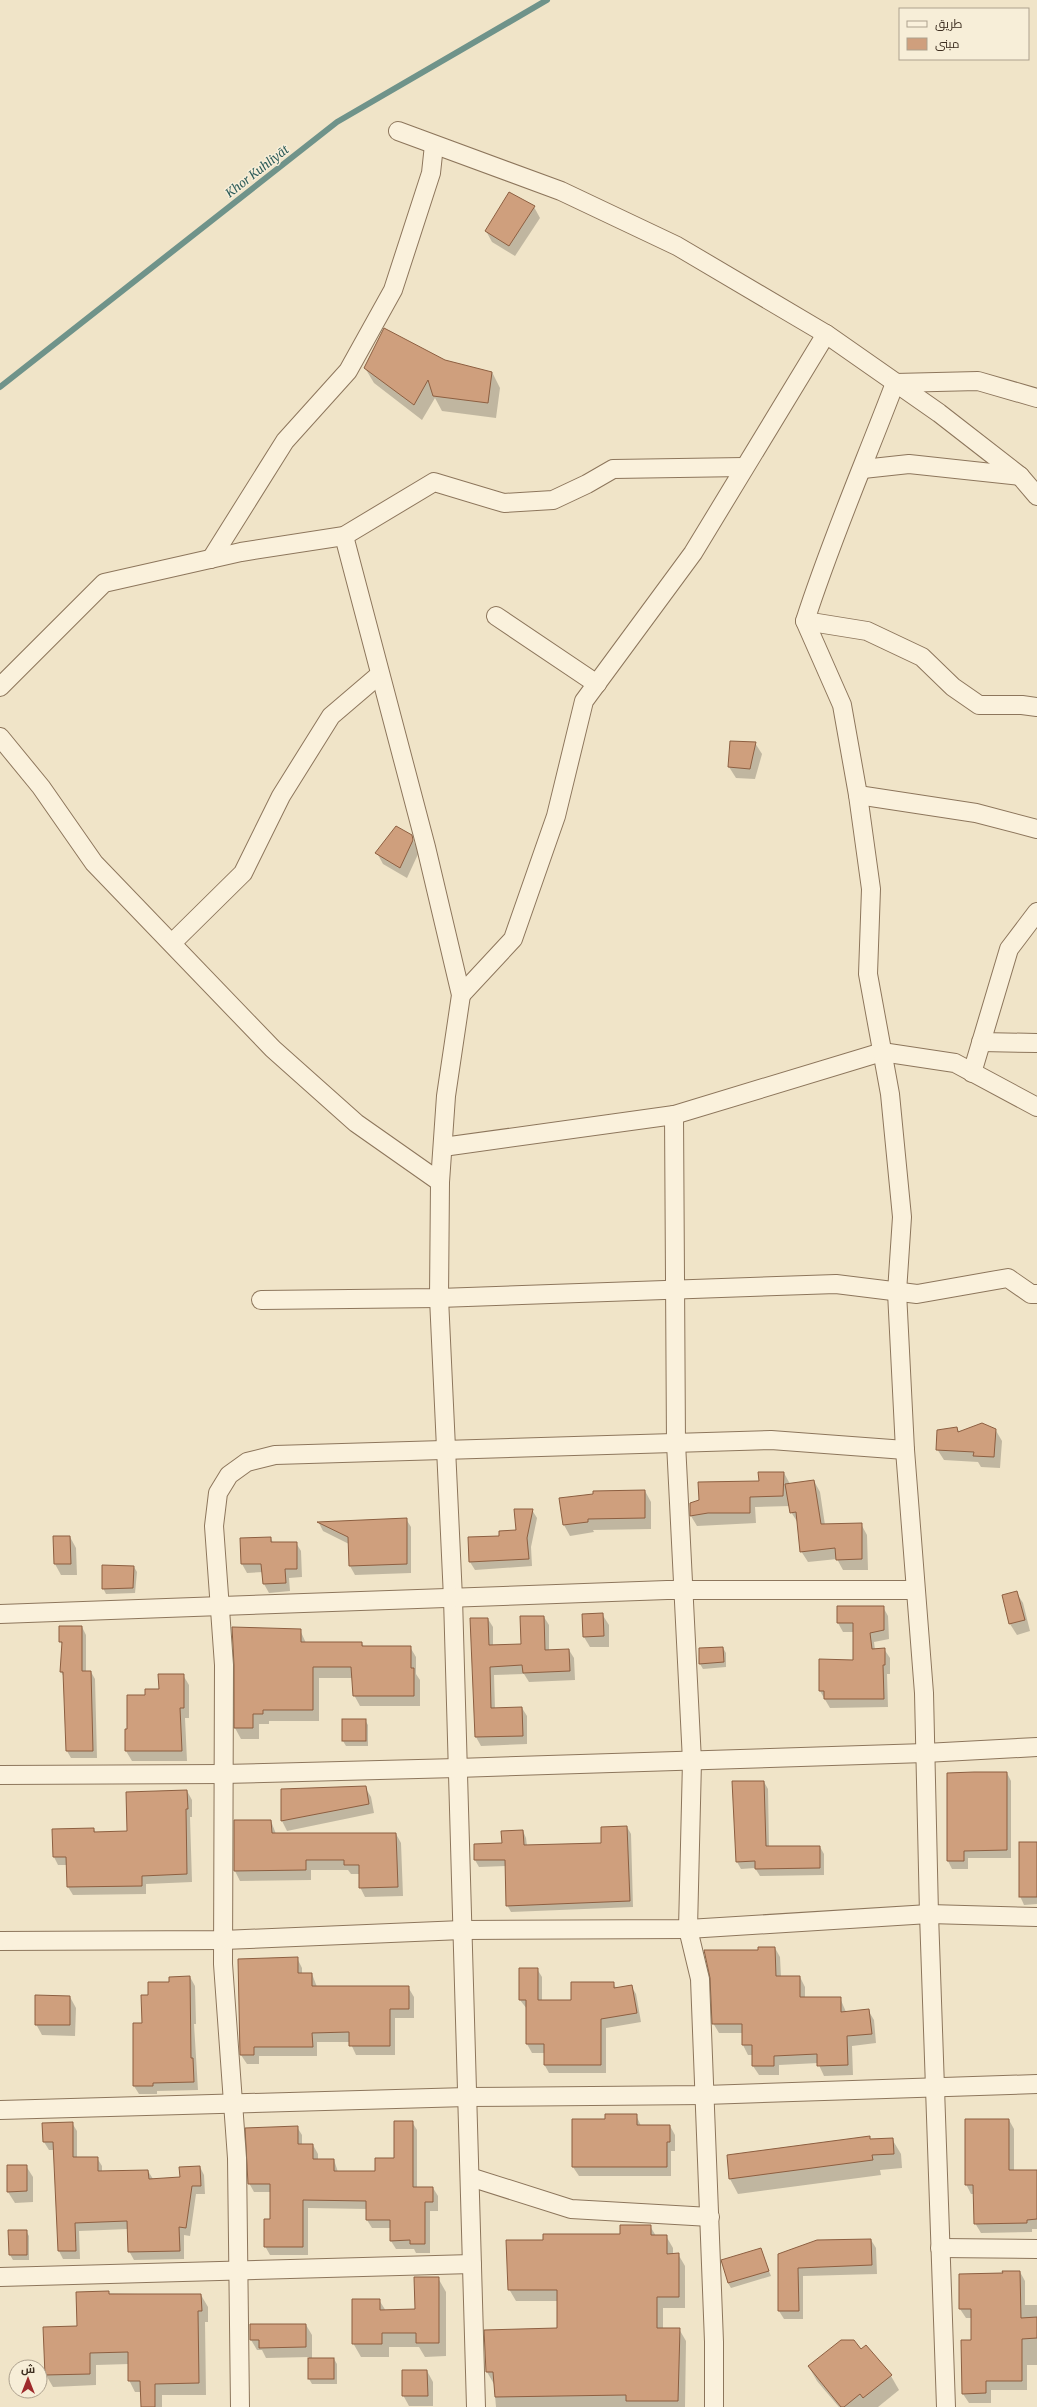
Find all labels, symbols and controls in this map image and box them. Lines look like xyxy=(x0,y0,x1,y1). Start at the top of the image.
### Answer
legend xyxy=(899,8,1029,60)
text: طريق xyxy=(935,16,963,31)
text: مبنى xyxy=(935,36,960,51)
water label: Khor Kuhliyāt xyxy=(222,141,292,201)
north arrow xyxy=(8,2359,48,2399)
text: ش xyxy=(21,2362,35,2376)

